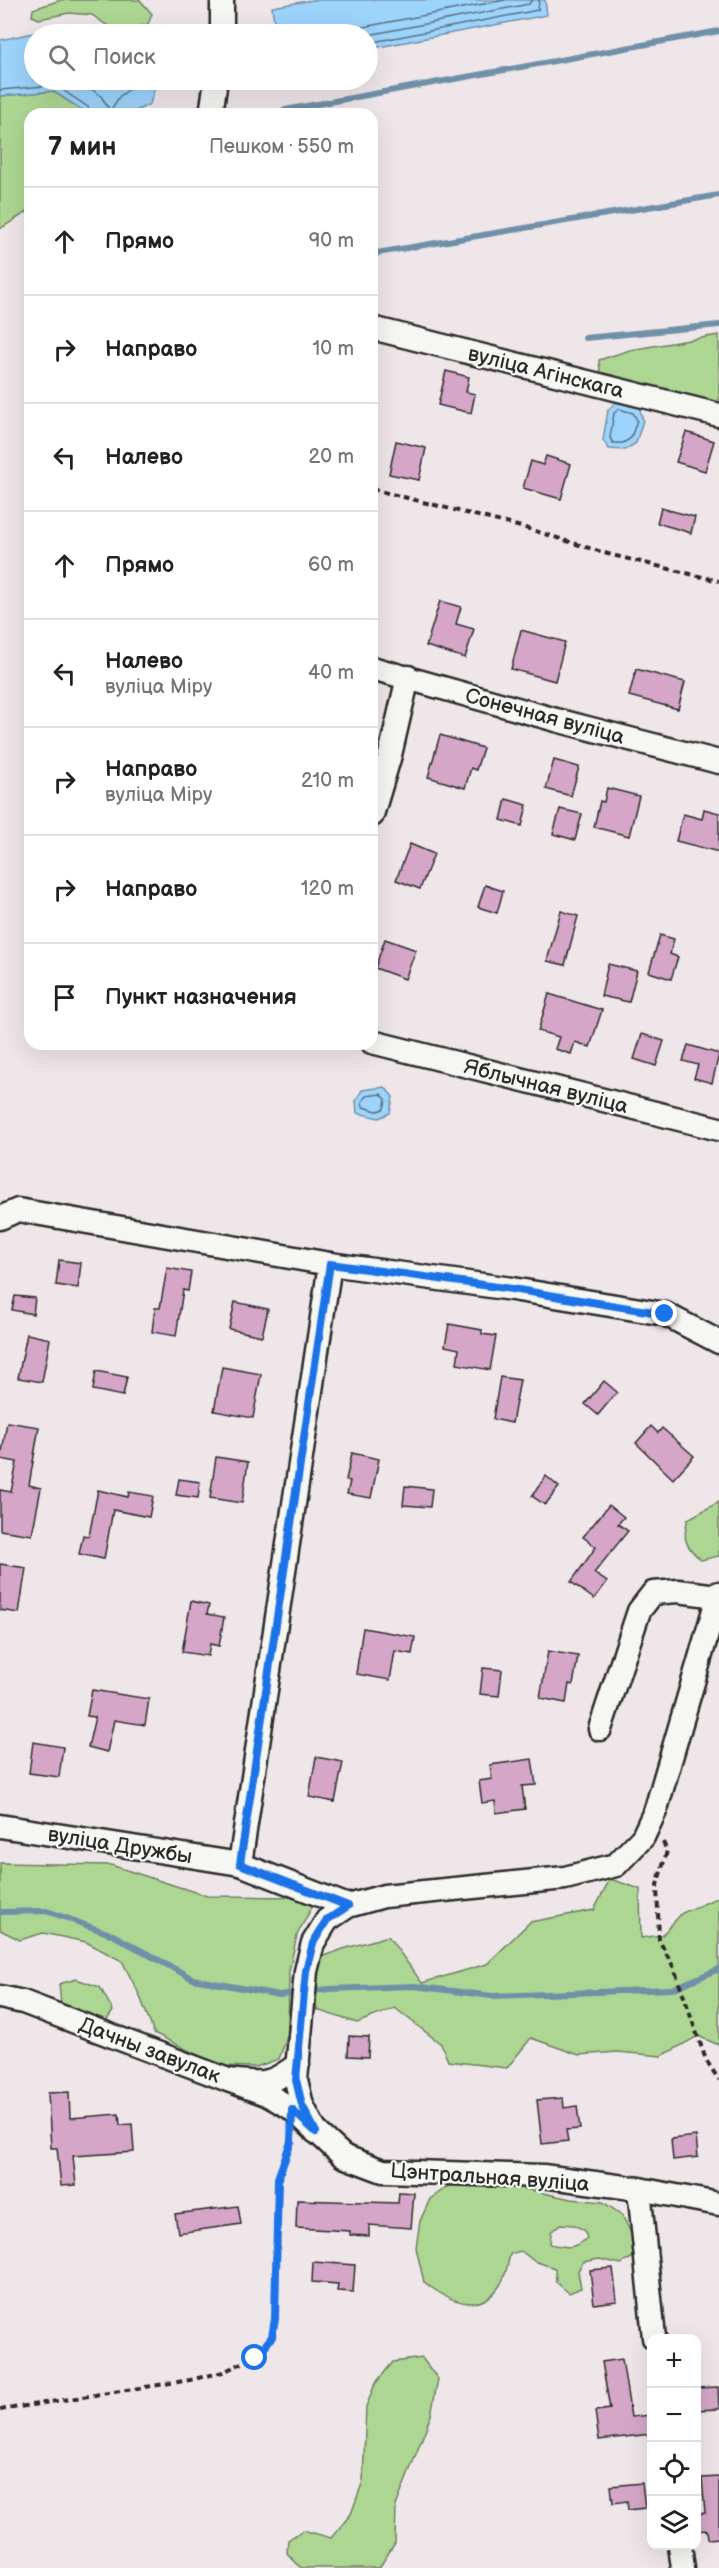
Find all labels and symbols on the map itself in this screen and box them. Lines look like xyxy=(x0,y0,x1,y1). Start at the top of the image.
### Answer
street label: вуліца Агінскага xyxy=(465,341,627,404)
street label: Сонечная вуліца xyxy=(463,683,628,750)
street label: Яблычная вуліца xyxy=(461,1054,631,1119)
route end xyxy=(651,1300,677,1326)
street label: вуліца Дружбы xyxy=(46,1822,194,1869)
street label: Дачны завулак xyxy=(76,2012,224,2089)
street label: Цэнтральная вуліца xyxy=(390,2158,591,2197)
route start xyxy=(241,2344,267,2370)

